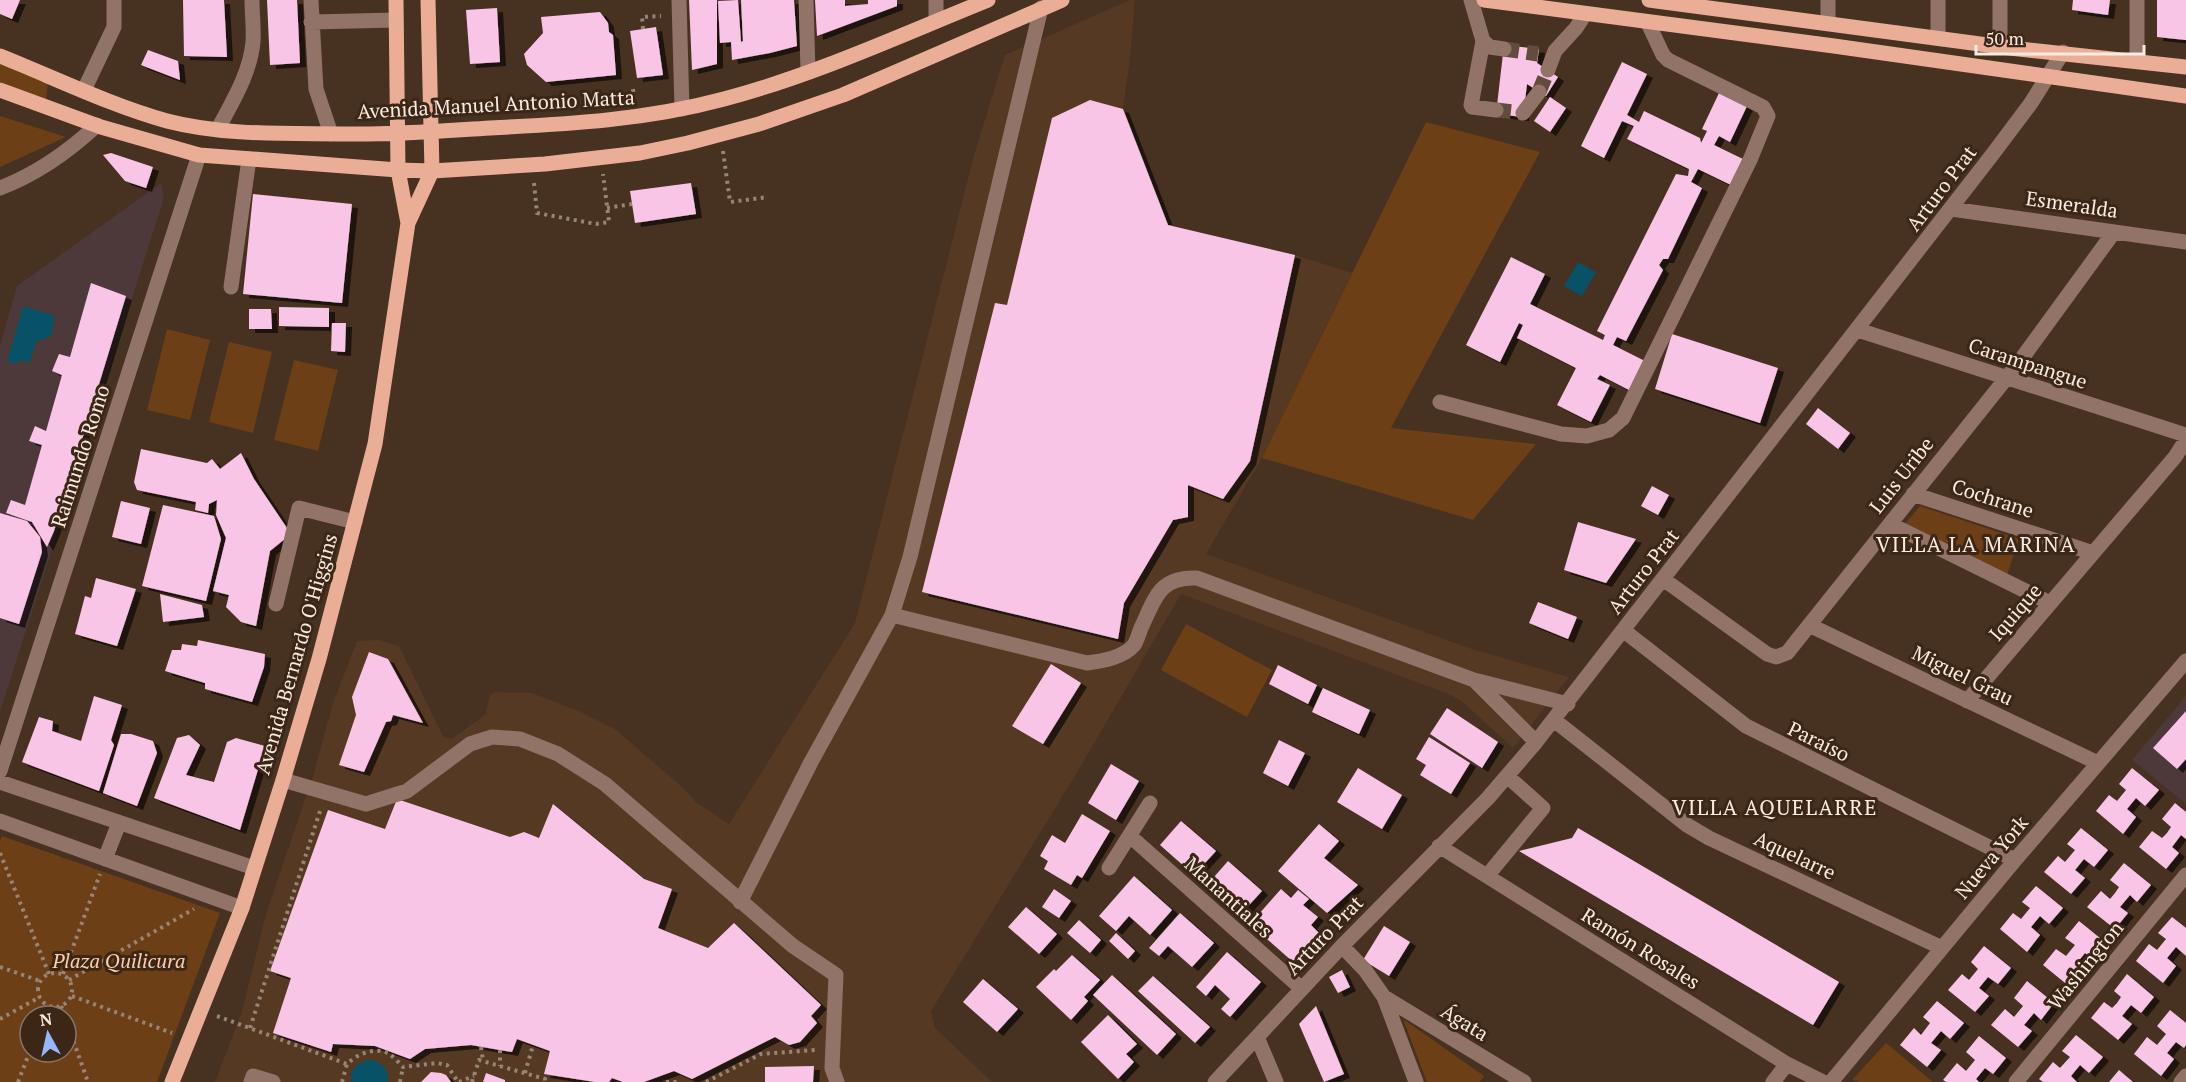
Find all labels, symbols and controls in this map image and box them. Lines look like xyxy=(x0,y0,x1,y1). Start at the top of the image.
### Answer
scale bar xyxy=(1976,18,2144,56)
text: 50 m xyxy=(1985,26,2025,50)
street label: Avenida Manuel Antonio Matta xyxy=(357,83,635,125)
street label: Arturo Prat xyxy=(1900,139,1983,236)
street label: Esmeralda xyxy=(2024,184,2120,224)
street label: Carampangue xyxy=(1965,331,2091,395)
street label: Raimundo Romo xyxy=(44,381,116,531)
street label: Luis Uribe xyxy=(1863,431,1939,519)
street label: Cochrane xyxy=(1949,472,2037,524)
street label: Arturo Prat xyxy=(1601,522,1685,619)
street label: Avenida Bernardo O'Higgins xyxy=(249,530,343,778)
district label: VILLA LA MARINA xyxy=(1876,530,2076,558)
street label: Iquique xyxy=(1983,577,2047,647)
street label: Miguel Grau xyxy=(1908,639,2018,711)
street label: Paraíso xyxy=(1784,715,1854,767)
district label: VILLA AQUELARRE xyxy=(1672,793,1878,821)
street label: Nueva York xyxy=(1948,809,2034,904)
street label: Aquelarre xyxy=(1750,824,1840,886)
street label: Manantiales xyxy=(1179,850,1279,944)
street label: Arturo Prat xyxy=(1279,889,1369,981)
street label: Ramón Rosales xyxy=(1577,901,1705,995)
street label: Washington xyxy=(2041,915,2129,1015)
park label: Plaza Quilicura xyxy=(52,947,185,974)
street label: Ágata xyxy=(1436,997,1494,1047)
north arrow xyxy=(18,1004,78,1064)
text: N xyxy=(38,1007,53,1031)

